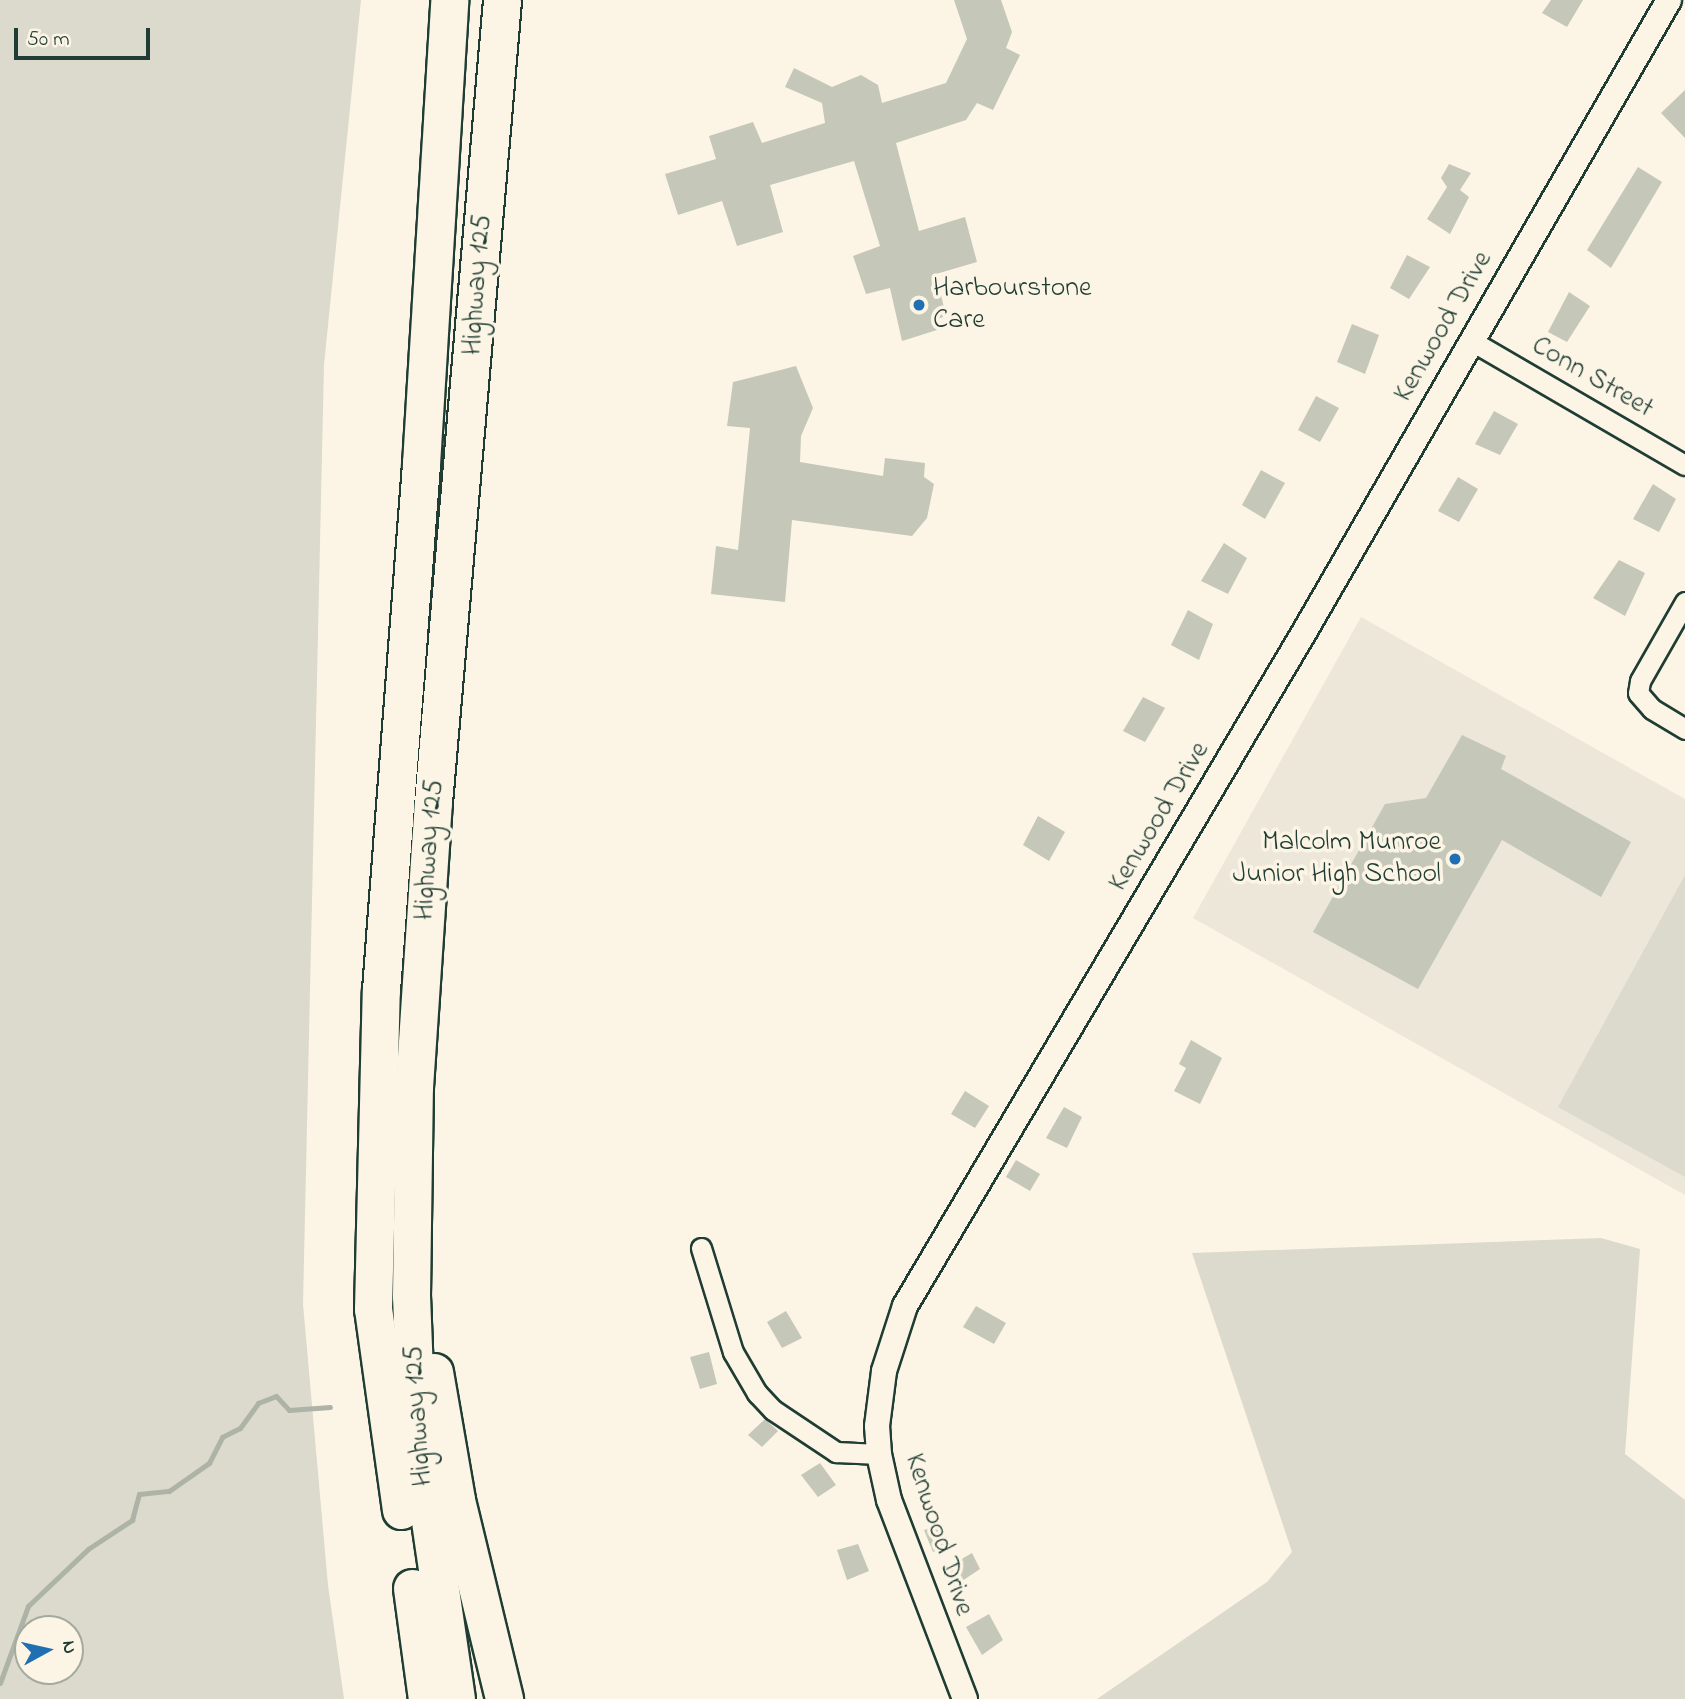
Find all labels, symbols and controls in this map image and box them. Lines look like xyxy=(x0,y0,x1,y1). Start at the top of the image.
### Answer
scale bar xyxy=(18,14,154,58)
text: 50 m xyxy=(27,25,70,55)
street label: Highway 125 xyxy=(456,214,500,356)
street label: Kenwood Drive xyxy=(1387,246,1501,408)
place label: Harbourstone Care xyxy=(933,272,1092,338)
marker: Harbourstone Care xyxy=(911,297,927,313)
street label: Conn Street xyxy=(1525,330,1659,426)
street label: Kenwood Drive xyxy=(1102,736,1218,898)
street label: Highway 125 xyxy=(408,779,452,921)
place label: Malcolm Munroe Junior High School xyxy=(1233,826,1441,892)
marker: Malcolm Munroe Junior High School xyxy=(1447,851,1463,867)
street label: Highway 125 xyxy=(397,1345,441,1487)
street label: Kenwood Drive xyxy=(896,1450,980,1620)
north arrow xyxy=(14,1615,84,1685)
text: N xyxy=(54,1639,83,1656)

